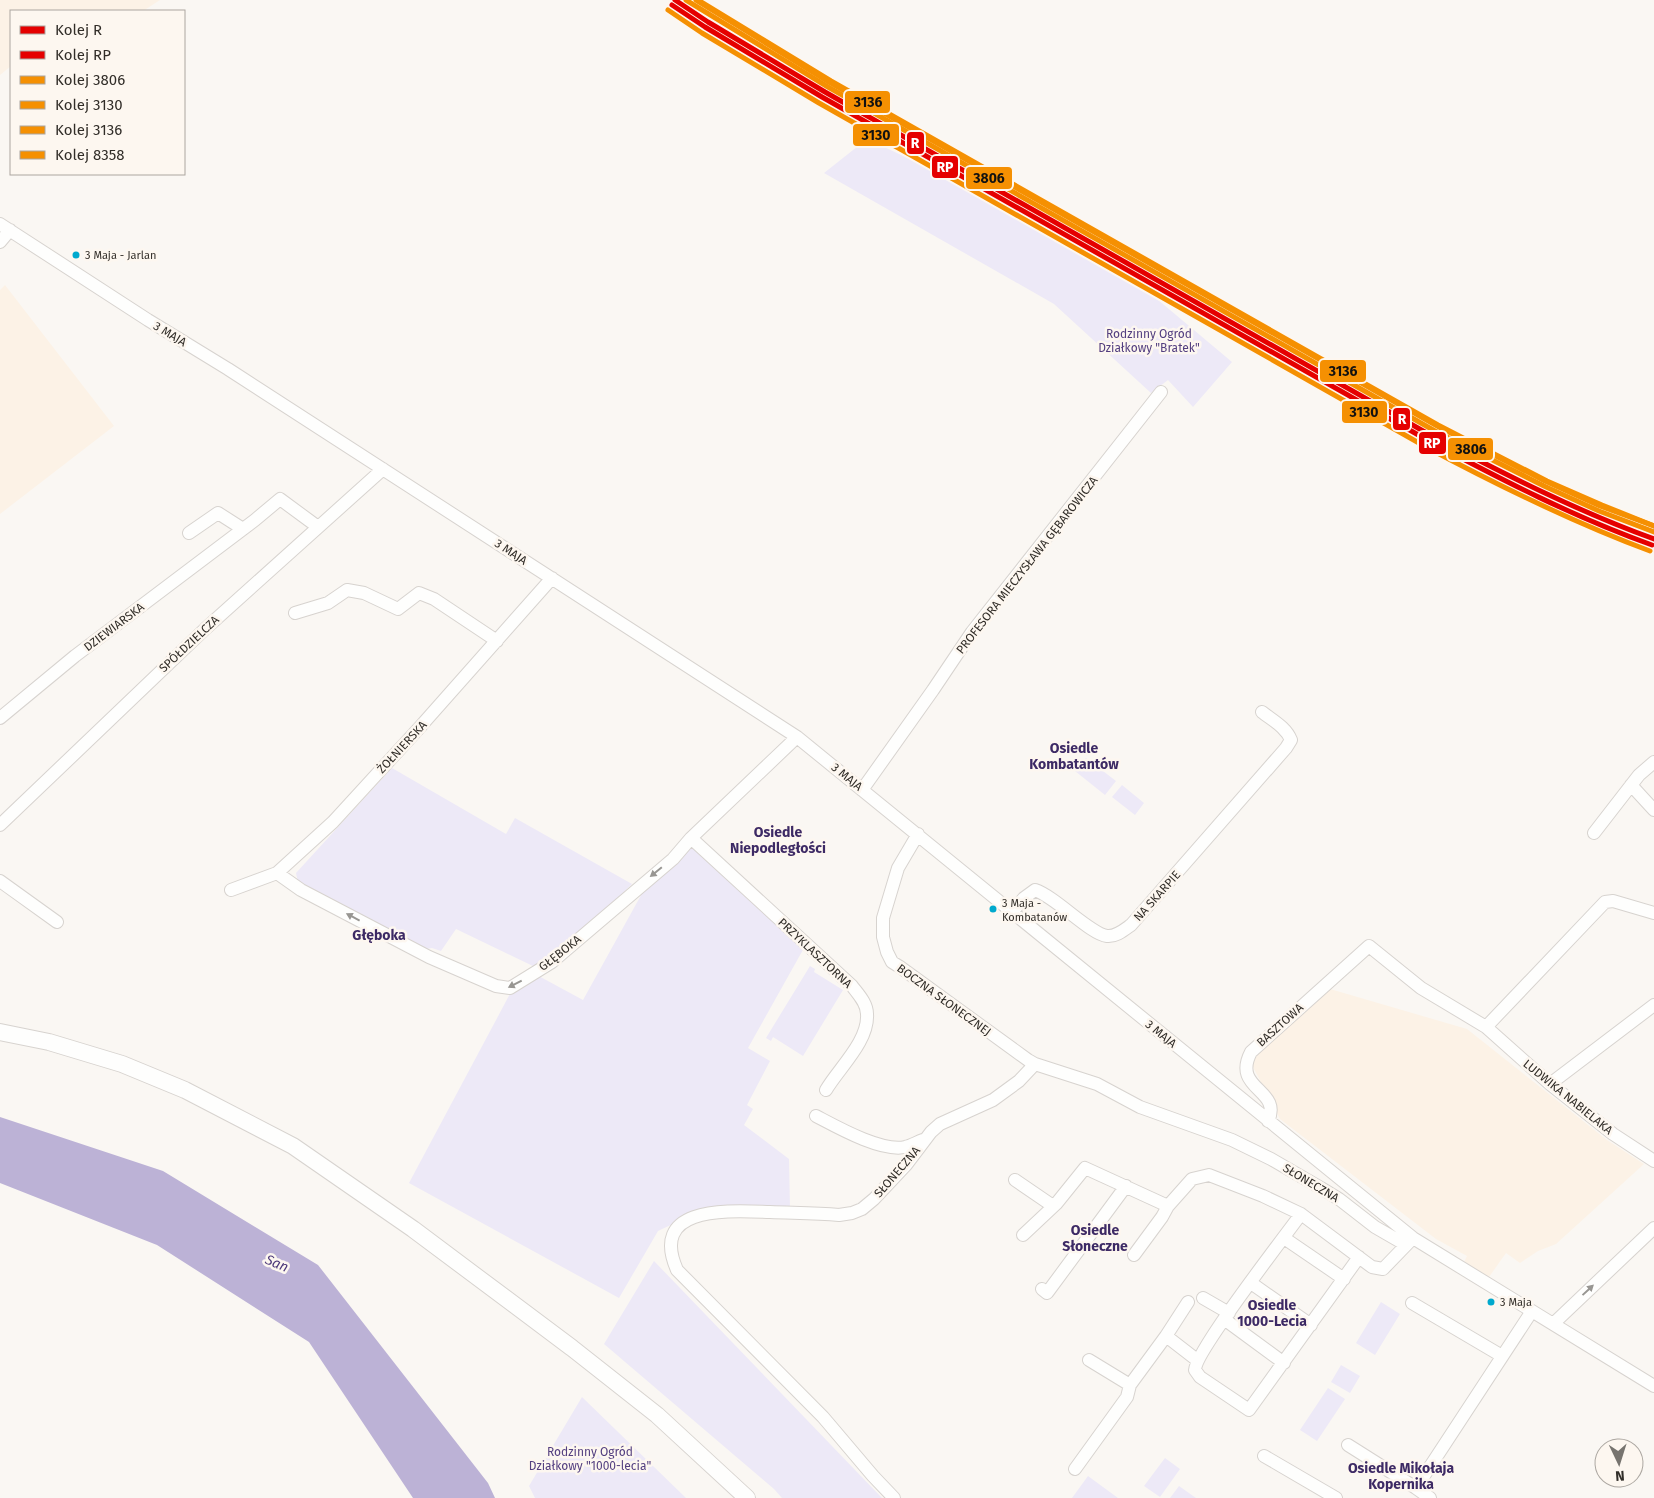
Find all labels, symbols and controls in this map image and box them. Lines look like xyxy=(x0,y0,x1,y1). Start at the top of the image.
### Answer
legend xyxy=(10,10,185,175)
text: Kolej R xyxy=(55,21,102,39)
text: Kolej RP xyxy=(55,46,111,64)
text: Kolej 3806 xyxy=(55,71,125,89)
line badge: 3136 xyxy=(844,90,891,114)
text: 3136 xyxy=(853,94,882,111)
text: Kolej 3130 xyxy=(55,96,123,114)
text: Kolej 3136 xyxy=(55,121,122,139)
line badge: 3130 xyxy=(852,123,900,147)
text: 3130 xyxy=(861,127,890,144)
line badge: R xyxy=(906,131,925,155)
text: R xyxy=(911,135,920,152)
text: Kolej 8358 xyxy=(55,146,125,164)
line badge: RP xyxy=(931,155,959,179)
text: RP xyxy=(936,159,954,176)
line badge: 3806 xyxy=(965,166,1013,190)
text: 3806 xyxy=(972,170,1005,187)
place label: 3 Maja - Jarlan xyxy=(85,249,156,262)
marker: 3 Maja - Jarlan xyxy=(71,250,81,260)
street label: 3 MAJA xyxy=(151,319,189,349)
park label: Rodzinny Ogród Działkowy "Bratek" xyxy=(1098,327,1200,355)
line badge: 3136 xyxy=(1319,359,1367,383)
text: 3136 xyxy=(1328,363,1357,380)
line badge: 3130 xyxy=(1341,400,1388,424)
text: 3130 xyxy=(1349,404,1378,421)
line badge: R xyxy=(1392,407,1411,431)
text: R xyxy=(1398,411,1407,428)
line badge: RP xyxy=(1418,431,1447,455)
text: RP xyxy=(1423,435,1441,452)
line badge: 3806 xyxy=(1447,437,1494,461)
text: 3806 xyxy=(1454,441,1487,458)
street label: PROFESORA MIECZYSŁAWA GĘBAROWICZA xyxy=(953,473,1101,657)
street label: 3 MAJA xyxy=(492,536,530,568)
street label: DZIEWIARSKA xyxy=(81,600,147,654)
street label: SPÓŁDZIELCZA xyxy=(155,612,222,675)
street label: ŻOŁNIERSKA xyxy=(374,717,430,776)
district label: Osiedle Kombatantów xyxy=(1029,740,1119,773)
street label: 3 MAJA xyxy=(829,760,865,794)
district label: Osiedle Niepodległości xyxy=(730,824,826,857)
one-way arrow xyxy=(650,867,663,878)
street label: NA SKARPIE xyxy=(1131,868,1183,924)
place label: 3 Maja - Kombatanów xyxy=(1002,897,1067,924)
marker: 3 Maja - Kombatanów xyxy=(988,904,998,914)
one-way arrow xyxy=(346,913,360,921)
street label: PRZYKLASZTORNA xyxy=(775,915,855,991)
district label: Głęboka xyxy=(352,927,406,944)
street label: GŁĘBOKA xyxy=(536,932,584,974)
street label: BOCZNA SŁONECZNEJ xyxy=(894,961,994,1039)
one-way arrow xyxy=(508,979,523,988)
street label: BASZTOWA xyxy=(1254,1000,1306,1049)
street label: 3 MAJA xyxy=(1143,1017,1179,1051)
street label: LUDWIKA NABIELAKA xyxy=(1520,1057,1616,1137)
street label: SŁONECZNA xyxy=(871,1144,923,1200)
street label: SŁONECZNA xyxy=(1280,1161,1342,1205)
district label: Osiedle Słoneczne xyxy=(1062,1222,1128,1255)
water label: San xyxy=(262,1251,291,1276)
one-way arrow xyxy=(1581,1284,1593,1296)
place label: 3 Maja xyxy=(1500,1296,1532,1309)
district label: Osiedle 1000-Lecia xyxy=(1237,1297,1307,1330)
marker: 3 Maja xyxy=(1486,1297,1496,1307)
north arrow xyxy=(1594,1438,1644,1488)
park label: Rodzinny Ogród Działkowy "1000-lecia" xyxy=(529,1445,651,1473)
district label: Osiedle Mikołaja Kopernika xyxy=(1348,1460,1454,1493)
text: N xyxy=(1615,1467,1625,1484)

